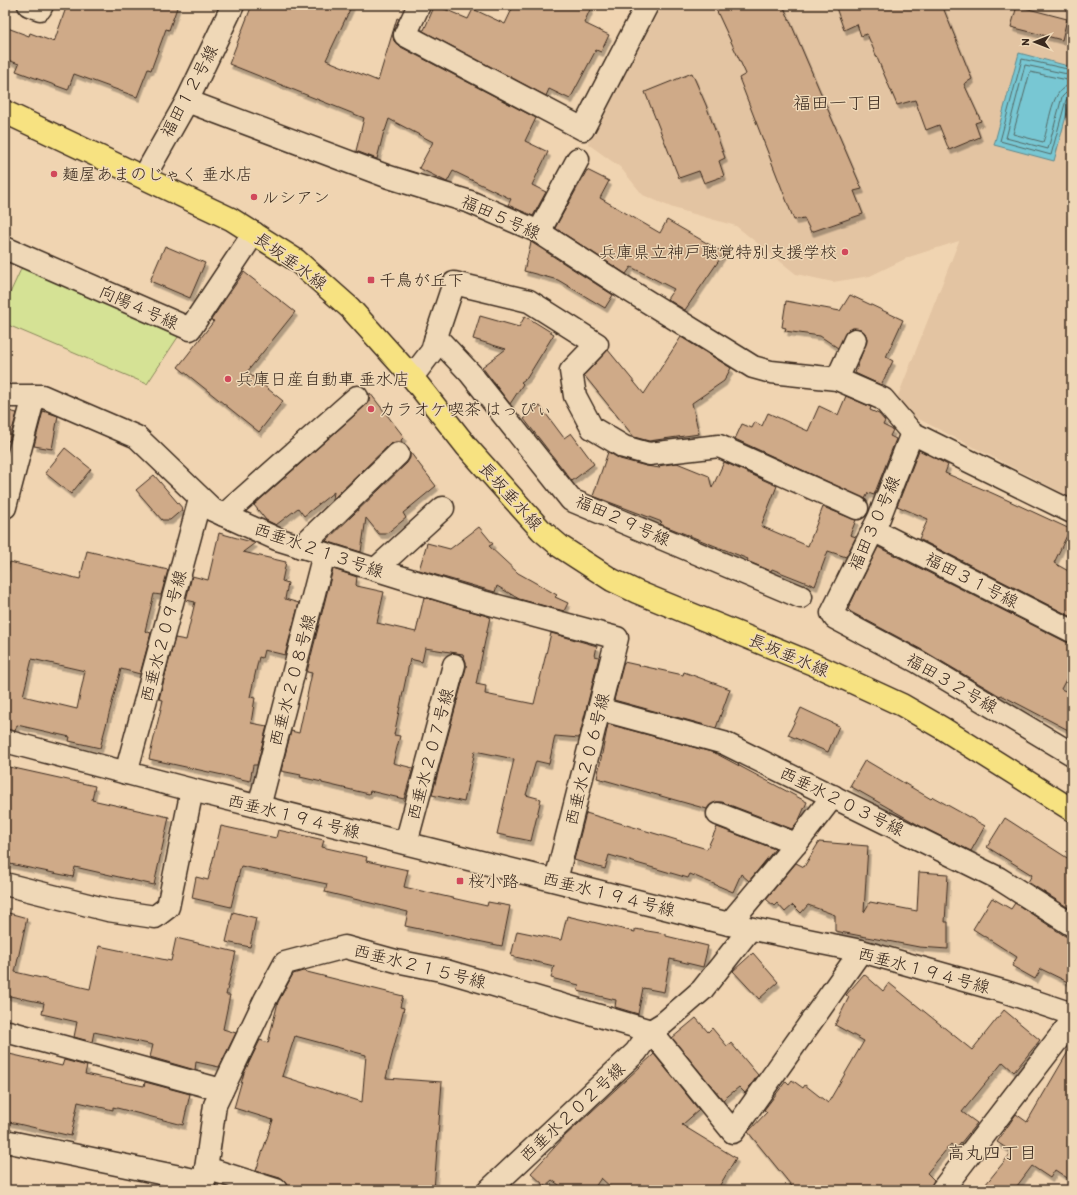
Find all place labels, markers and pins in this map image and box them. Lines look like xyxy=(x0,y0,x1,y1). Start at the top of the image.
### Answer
place label: 麺屋あまのじゃく 垂水店 xyxy=(62,164,253,184)
marker: 麺屋あまのじゃく 垂水店 xyxy=(49,169,59,179)
place label: ルシアン xyxy=(262,187,330,207)
marker: ルシアン xyxy=(249,192,259,202)
place label: 兵庫県立神戸聴覚特別支援学校 xyxy=(599,242,837,262)
marker: 兵庫県立神戸聴覚特別支援学校 xyxy=(840,247,850,257)
place label: 千鳥が丘下 xyxy=(379,270,464,290)
marker: 千鳥が丘下 xyxy=(366,275,376,285)
place label: 兵庫日産自動車 垂水店 xyxy=(236,369,410,389)
marker: 兵庫日産自動車 垂水店 xyxy=(223,374,233,384)
place label: カラオケ喫茶 はっぴぃ xyxy=(379,399,553,419)
marker: カラオケ喫茶 はっぴぃ xyxy=(366,404,376,414)
place label: 桜小路 xyxy=(468,871,519,891)
marker: 桜小路 xyxy=(455,876,465,886)

